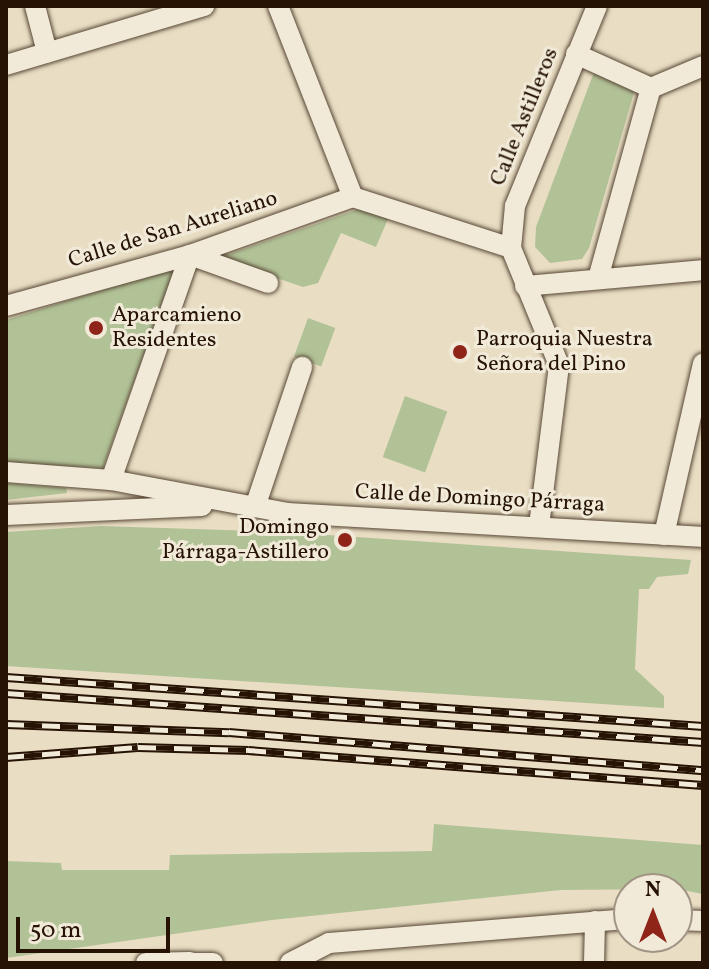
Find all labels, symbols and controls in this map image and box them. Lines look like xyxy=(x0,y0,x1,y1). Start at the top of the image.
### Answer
street label: Calle Astilleros xyxy=(485,44,565,190)
street label: Calle de San Aureliano xyxy=(65,186,281,274)
place label: Aparcamieno Residentes xyxy=(112,302,242,354)
marker: Aparcamieno Residentes xyxy=(87,319,105,337)
place label: Parroquia Nuestra Señora del Pino xyxy=(476,326,653,378)
marker: Parroquia Nuestra Señora del Pino xyxy=(451,343,469,361)
street label: Calle de Domingo Párraga xyxy=(354,479,606,519)
place label: Domingo Párraga-Astillero xyxy=(162,514,329,566)
marker: Domingo Párraga-Astillero xyxy=(336,531,354,549)
north arrow xyxy=(613,873,693,953)
text: N xyxy=(645,875,661,906)
scale bar xyxy=(20,901,174,951)
text: 50 m xyxy=(30,914,82,948)

